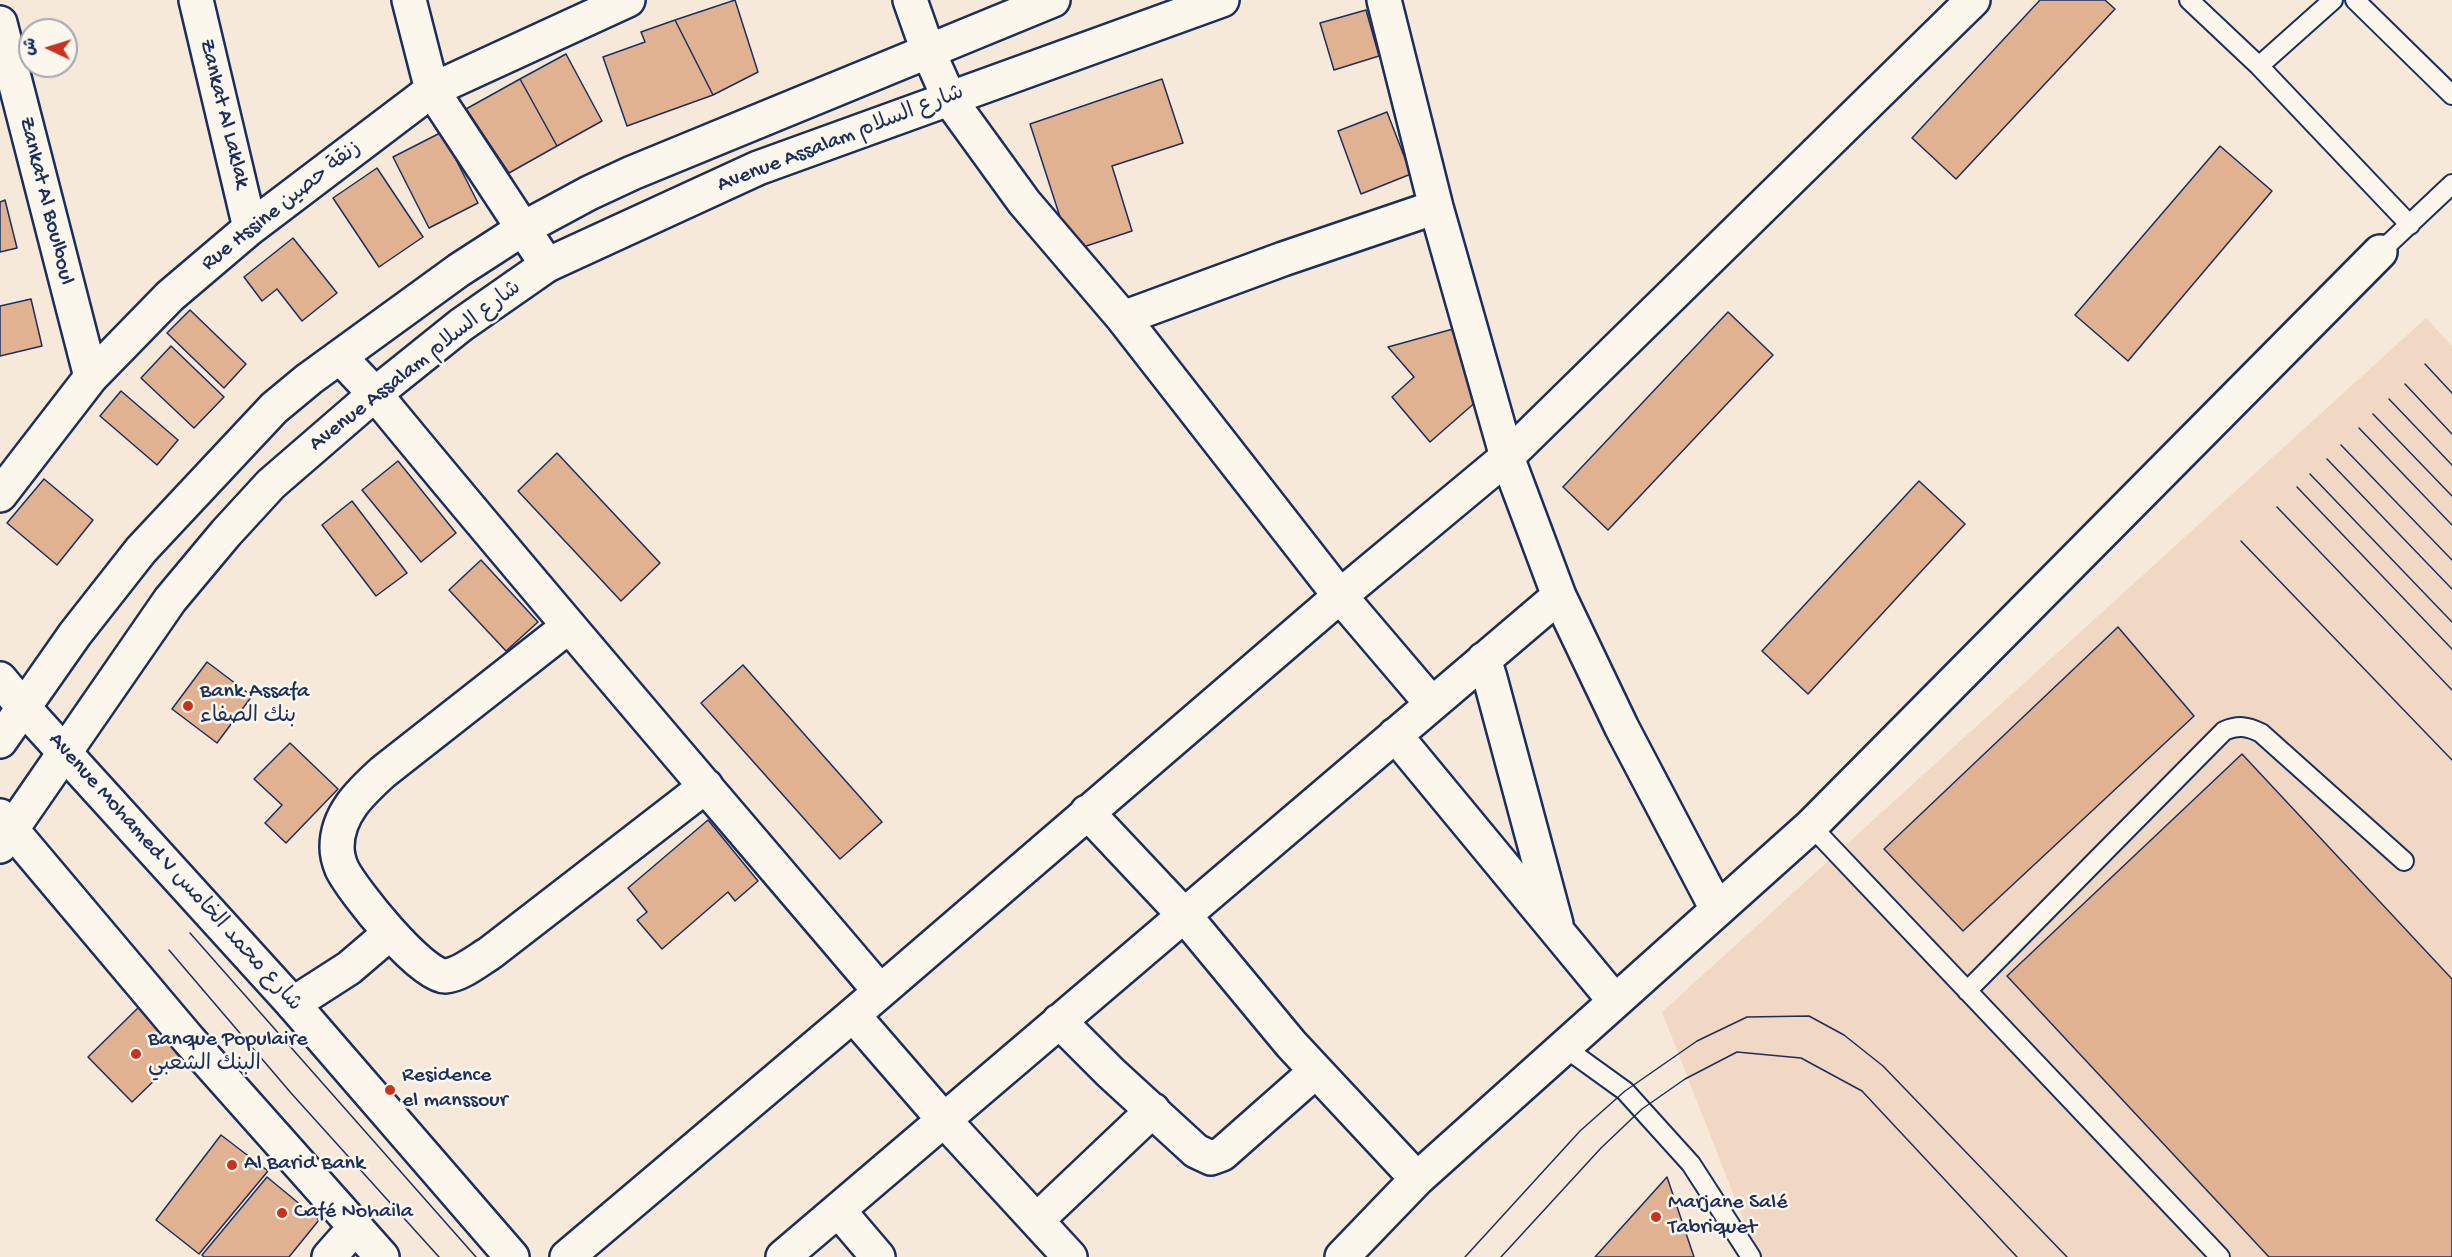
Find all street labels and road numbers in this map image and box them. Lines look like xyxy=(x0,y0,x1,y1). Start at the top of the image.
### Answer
street label: Zankat Al Laklak xyxy=(192,37,254,191)
street label: Avenue Assalam شارع السلام xyxy=(714,81,968,199)
street label: Zankat Al Boulboul xyxy=(11,114,79,288)
street label: Rue Hssine زنقة حصين xyxy=(197,136,367,278)
street label: Avenue Assalam شارع السلام xyxy=(304,276,528,458)
street label: Avenue Mohamed V شارع محمد الخامس xyxy=(42,728,306,1018)

